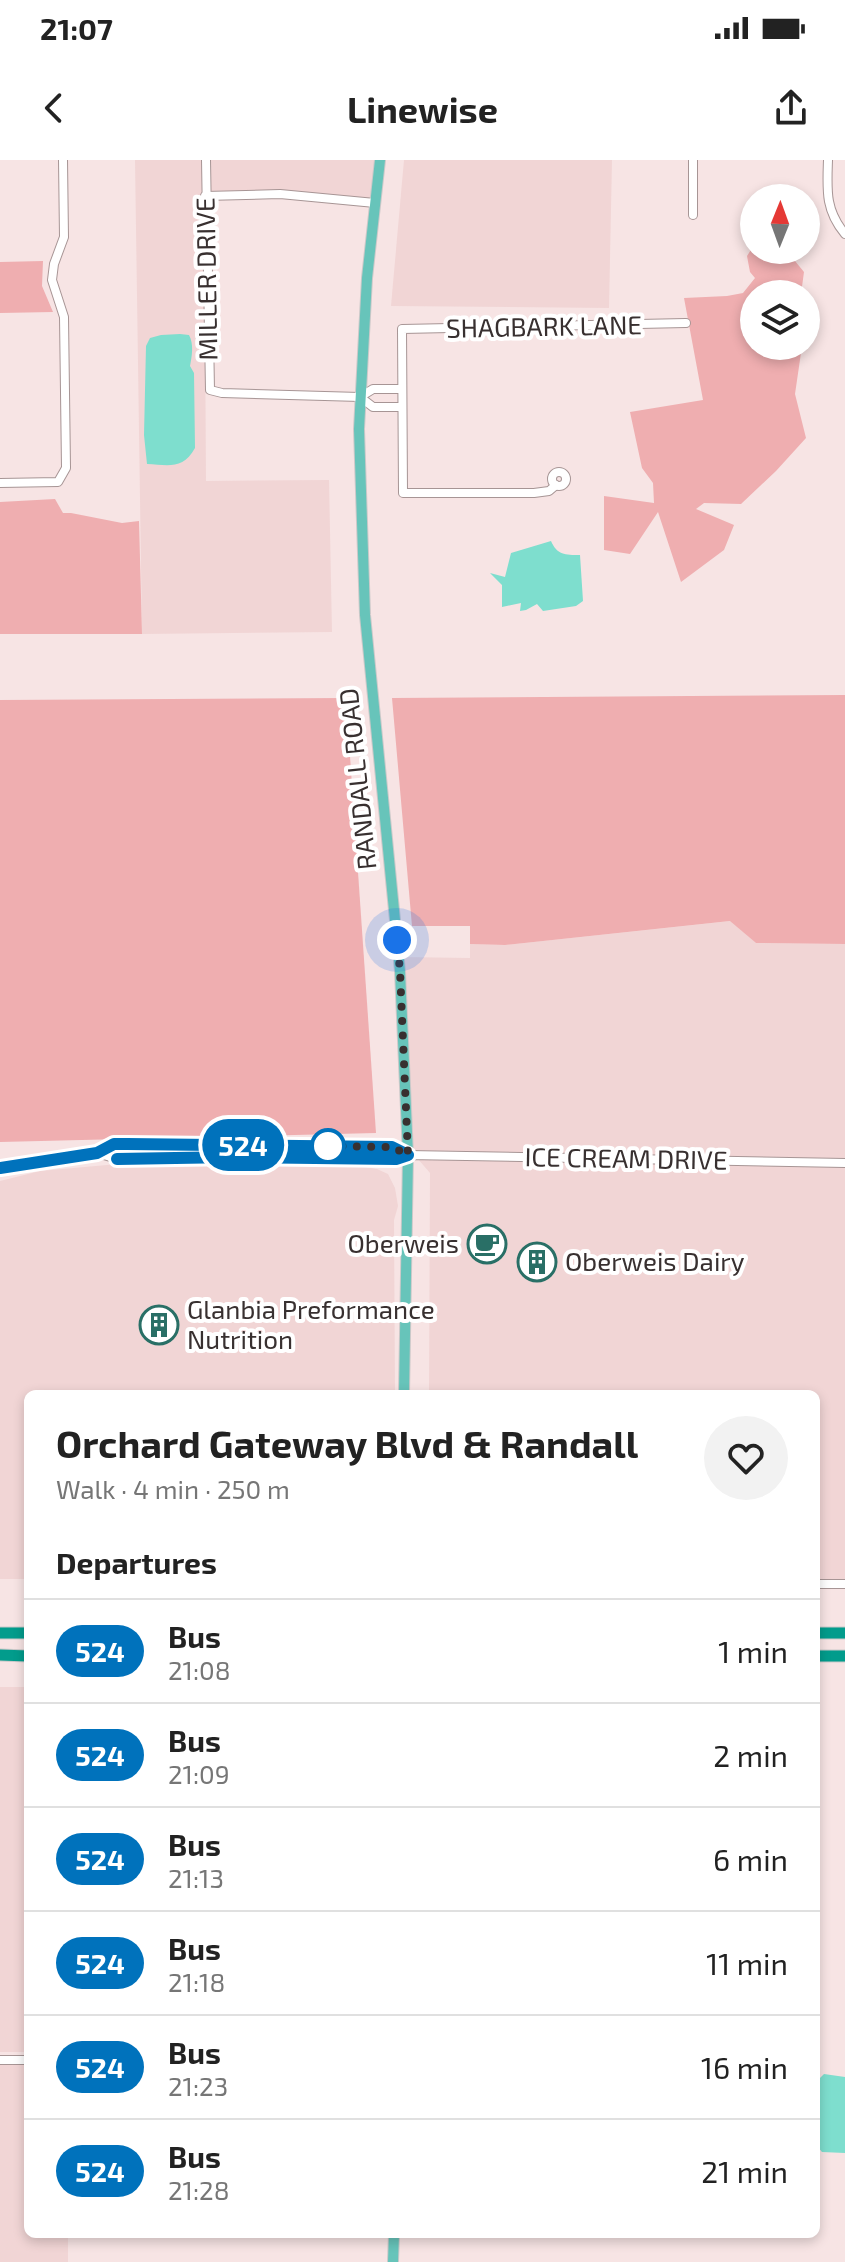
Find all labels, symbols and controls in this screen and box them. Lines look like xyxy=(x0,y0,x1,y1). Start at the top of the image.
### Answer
text: 21:07 xyxy=(40,10,113,46)
icon: back xyxy=(32,86,76,130)
icon: share xyxy=(769,86,813,130)
text: Linewise xyxy=(347,87,498,130)
north arrow xyxy=(740,184,820,264)
map controls xyxy=(740,184,820,360)
street label: MILLER DRIVE xyxy=(189,197,222,361)
button: layers xyxy=(740,280,820,360)
street label: SHAGBARK LANE xyxy=(446,308,642,343)
street label: RANDALL ROAD xyxy=(332,687,381,872)
your location xyxy=(377,920,417,960)
line badge: 524 xyxy=(197,1119,289,1171)
text: 524 xyxy=(218,1128,268,1162)
unlabelled marker xyxy=(311,1129,345,1163)
street label: ICE CREAM DRIVE xyxy=(524,1140,728,1175)
cafe icon: Oberweis xyxy=(466,1223,508,1265)
place label: Oberweis xyxy=(347,1227,459,1258)
building icon: Oberweis Dairy xyxy=(516,1241,558,1283)
place label: Oberweis Dairy xyxy=(565,1245,745,1276)
place label: Glanbia Preformance Nutrition xyxy=(187,1293,435,1354)
building icon: Glanbia Preformance Nutrition xyxy=(138,1304,180,1346)
button: heart xyxy=(704,1416,788,1500)
text: Orchard Gateway Blvd & Randall xyxy=(56,1420,638,1466)
text: Walk · 4 min · 250 m xyxy=(56,1473,290,1504)
text: Departures xyxy=(56,1544,217,1580)
text: Bus xyxy=(168,1618,221,1654)
text: 1 min xyxy=(718,1633,788,1669)
text: 524 xyxy=(75,1634,125,1668)
text: 21:08 xyxy=(168,1654,231,1685)
text: Bus xyxy=(168,1722,221,1758)
text: 2 min xyxy=(713,1737,788,1773)
text: 524 xyxy=(75,1738,125,1772)
text: 21:09 xyxy=(168,1758,230,1789)
text: Bus xyxy=(168,1826,221,1862)
text: 6 min xyxy=(713,1841,788,1877)
text: 524 xyxy=(75,1842,125,1876)
text: 21:13 xyxy=(168,1862,224,1893)
text: Bus xyxy=(168,1930,221,1966)
text: 11 min xyxy=(706,1945,788,1981)
text: 524 xyxy=(75,1946,125,1980)
text: 21:18 xyxy=(168,1966,225,1997)
text: Bus xyxy=(168,2034,221,2070)
text: 16 min xyxy=(701,2049,788,2085)
text: 524 xyxy=(75,2050,125,2084)
text: 21:23 xyxy=(168,2070,228,2101)
text: Bus xyxy=(168,2138,221,2174)
text: 21 min xyxy=(701,2153,788,2189)
text: 524 xyxy=(75,2154,125,2188)
text: 21:28 xyxy=(168,2174,230,2205)

